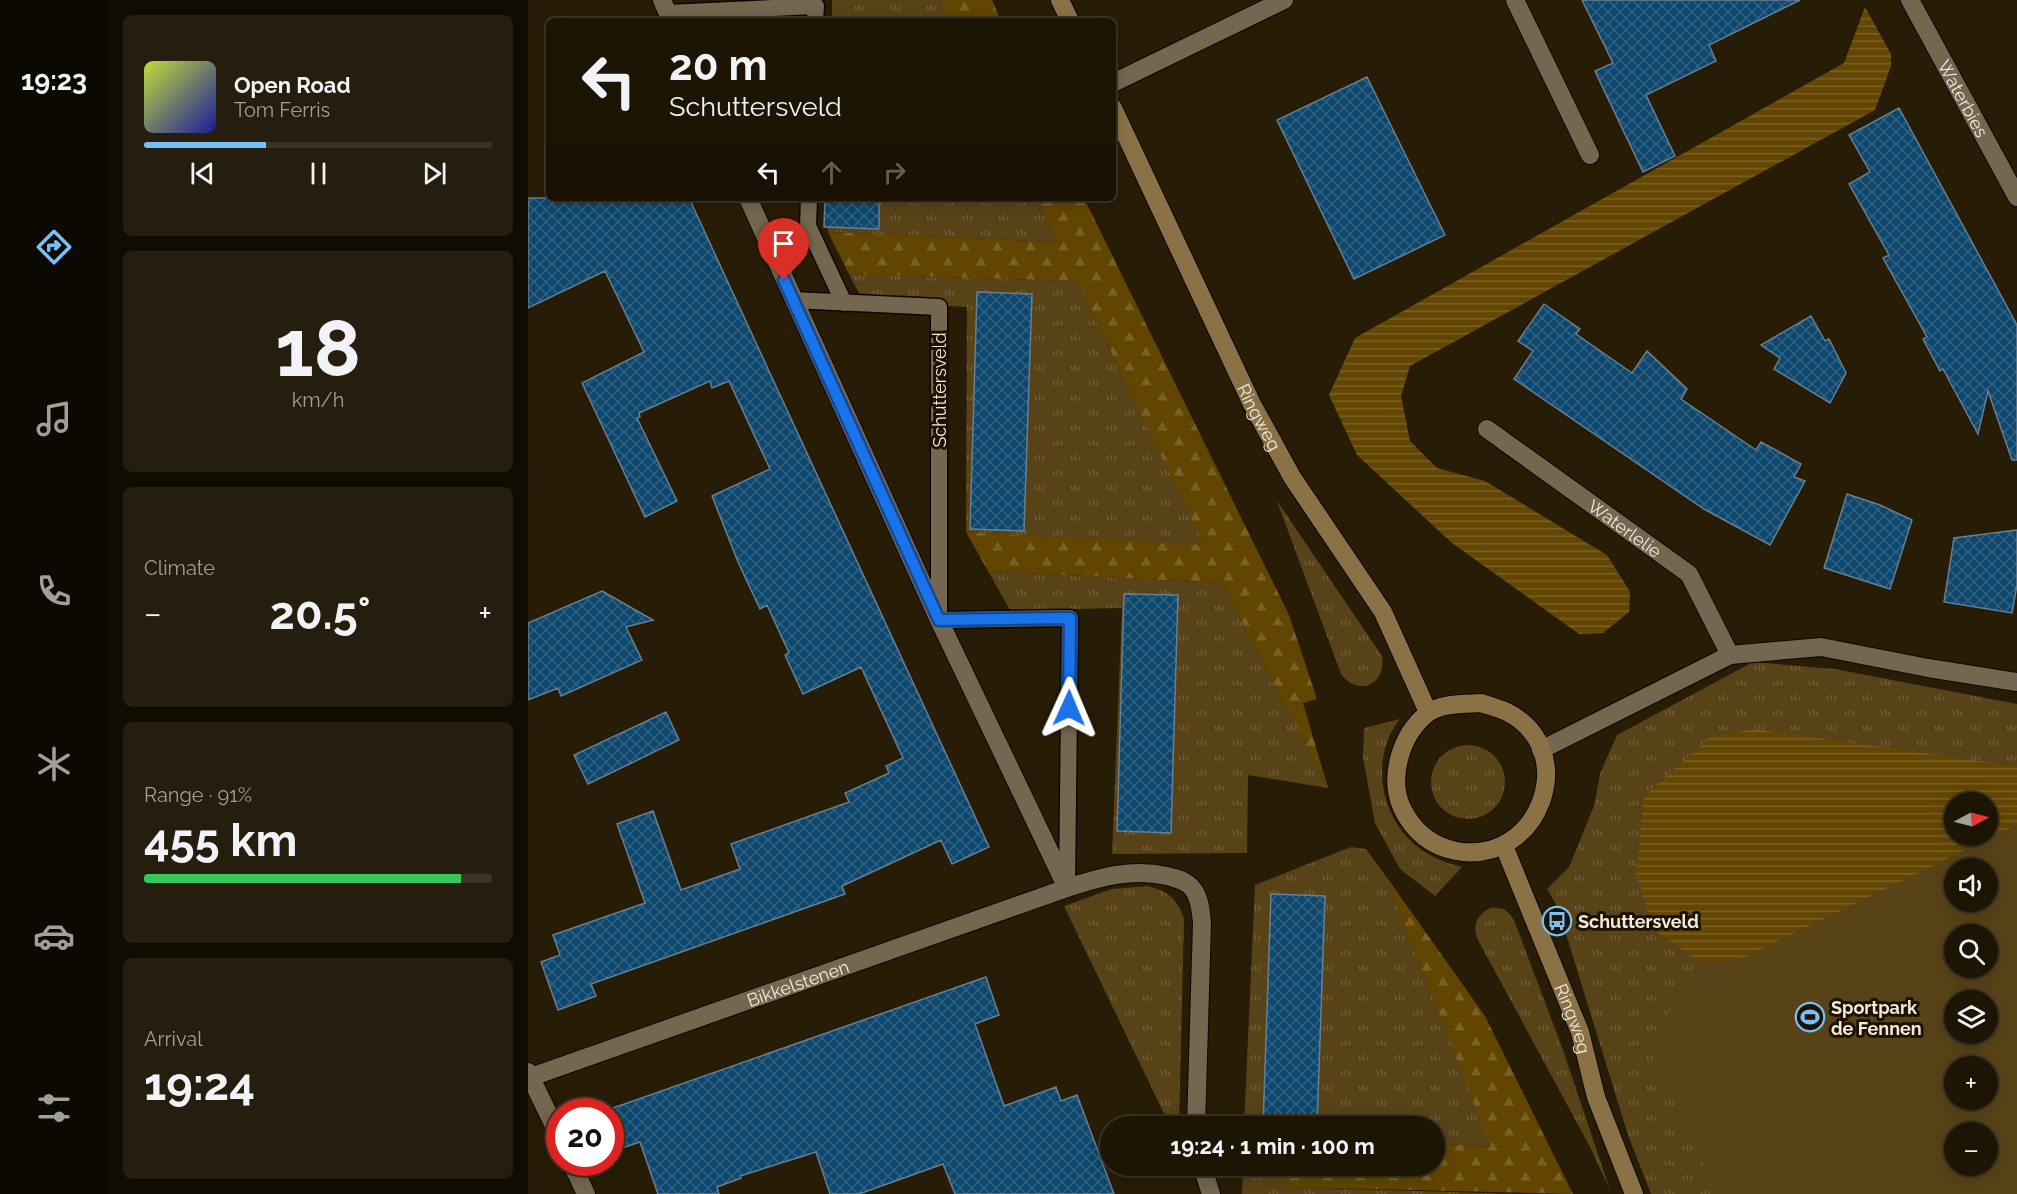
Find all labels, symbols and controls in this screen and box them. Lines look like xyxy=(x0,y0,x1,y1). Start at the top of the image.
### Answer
text: 20 m xyxy=(669,41,768,90)
icon: left xyxy=(570,42,648,120)
street label: Waterbies xyxy=(1934,56,1993,141)
text: 19:23 xyxy=(21,65,87,96)
text: Open Road xyxy=(234,72,351,98)
text: Schuttersveld xyxy=(669,91,842,122)
text: Tom Ferris xyxy=(234,98,330,122)
icon: left xyxy=(752,156,785,189)
icon: ahead xyxy=(815,156,848,189)
icon: right xyxy=(878,156,911,189)
icon: previous xyxy=(186,157,219,190)
icon: pause xyxy=(302,157,335,190)
icon: next xyxy=(418,157,451,190)
pin xyxy=(758,218,809,280)
icon: directions xyxy=(33,226,75,268)
icon: arrive xyxy=(767,227,800,260)
text: 18 xyxy=(275,303,361,394)
street label: Schuttersveld xyxy=(929,332,950,448)
street label: Ringweg xyxy=(1233,380,1286,454)
text: km/h xyxy=(292,388,344,412)
icon: music xyxy=(33,398,75,440)
street label: Waterlelie xyxy=(1584,495,1666,562)
text: Climate xyxy=(144,556,215,580)
icon: phone xyxy=(33,570,75,612)
text: 20.5° xyxy=(270,587,370,640)
text: − xyxy=(144,594,162,633)
text: + xyxy=(478,594,492,633)
position arrow xyxy=(1037,676,1101,740)
icon: climate xyxy=(33,743,75,785)
text: Range · 91% xyxy=(144,783,252,807)
north arrow xyxy=(1944,792,1998,846)
map controls xyxy=(1944,792,1998,1176)
text: 455 km xyxy=(144,814,297,867)
button: sound xyxy=(1944,858,1998,912)
bus stop icon: Schuttersveld xyxy=(1541,905,1573,937)
place label: Schuttersveld xyxy=(1578,911,1699,932)
icon: car xyxy=(33,915,75,957)
button: search xyxy=(1944,924,1998,978)
street label: Bikkelstenen xyxy=(744,955,852,1011)
street label: Ringweg xyxy=(1551,980,1595,1056)
button: layers xyxy=(1944,990,1998,1044)
place label: Sportpark de Fennen xyxy=(1831,997,1922,1039)
sports icon: Sportpark de Fennen xyxy=(1794,1001,1826,1033)
text: Arrival xyxy=(144,1027,203,1051)
button: + xyxy=(1944,1056,1998,1110)
text: 19:24 xyxy=(144,1058,255,1111)
icon: filters xyxy=(33,1087,75,1129)
speed limit sign: 20 xyxy=(546,1098,624,1176)
button: − xyxy=(1944,1122,1998,1176)
text: 19:24 · 1 min · 100 m xyxy=(1170,1133,1375,1159)

